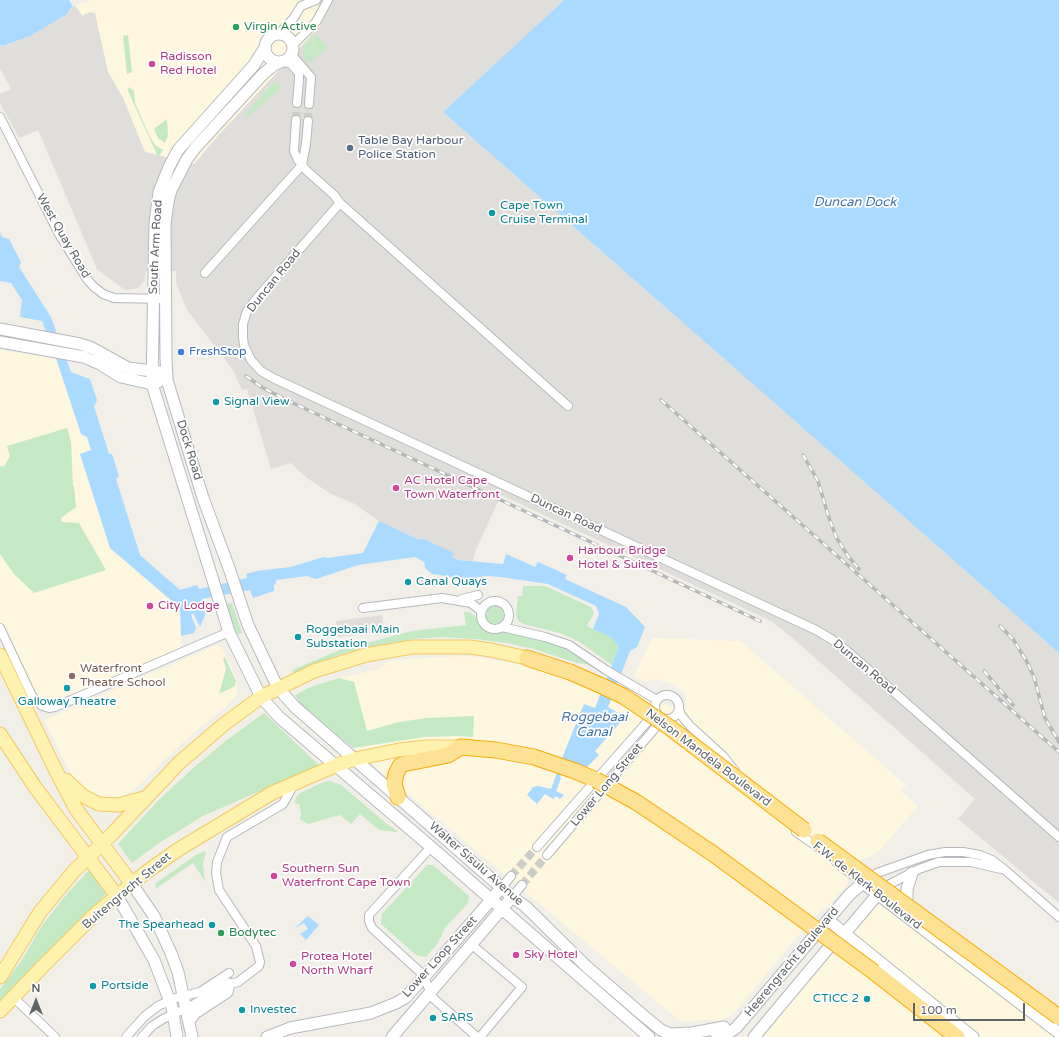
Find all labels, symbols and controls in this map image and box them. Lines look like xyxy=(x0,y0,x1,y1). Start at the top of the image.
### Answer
place label: Virgin Active xyxy=(244,20,316,34)
marker: Virgin Active xyxy=(231,22,241,32)
place label: Radisson Red Hotel xyxy=(160,50,216,78)
marker: Radisson Red Hotel xyxy=(147,59,157,69)
place label: Table Bay Harbour Police Station xyxy=(358,134,463,162)
marker: Table Bay Harbour Police Station xyxy=(345,143,355,153)
street label: West Quay Road xyxy=(33,191,93,281)
water label: Duncan Dock xyxy=(814,195,896,211)
street label: South Arm Road xyxy=(146,199,166,295)
place label: Cape Town Cruise Terminal xyxy=(500,199,588,227)
marker: Cape Town Cruise Terminal xyxy=(487,208,497,218)
street label: Duncan Road xyxy=(244,246,304,316)
place label: FreshStop xyxy=(189,345,247,359)
marker: FreshStop xyxy=(176,347,186,357)
place label: Signal View xyxy=(224,395,289,409)
marker: Signal View xyxy=(211,397,221,407)
street label: Dock Road xyxy=(173,418,205,482)
place label: AC Hotel Cape Town Waterfront xyxy=(404,474,500,502)
marker: AC Hotel Cape Town Waterfront xyxy=(391,483,401,493)
street label: Duncan Road xyxy=(528,491,604,537)
place label: Harbour Bridge Hotel & Suites xyxy=(578,544,666,572)
marker: Harbour Bridge Hotel & Suites xyxy=(565,553,575,563)
place label: Canal Quays xyxy=(416,575,487,589)
marker: Canal Quays xyxy=(403,577,413,587)
place label: City Lodge xyxy=(158,599,220,613)
marker: City Lodge xyxy=(145,601,155,611)
place label: Roggebaai Main Substation xyxy=(306,623,400,651)
marker: Roggebaai Main Substation xyxy=(293,632,303,642)
street label: Duncan Road xyxy=(830,637,898,697)
place label: Waterfront Theatre School xyxy=(80,662,166,690)
marker: Waterfront Theatre School xyxy=(67,671,77,681)
marker: Galloway Theatre xyxy=(62,683,72,693)
place label: Galloway Theatre xyxy=(18,695,116,709)
street label: Nelson Mandela Boulevard xyxy=(642,706,774,810)
water label: Roggebaai Canal xyxy=(561,710,627,741)
street label: Lower Long Street xyxy=(568,740,646,830)
street label: Walter Sisulu Avenue xyxy=(426,819,526,909)
street label: F.W. de Klerk Boulevard xyxy=(810,839,924,933)
street label: Buitengracht Street xyxy=(80,850,174,932)
place label: Southern Sun Waterfront Cape Town xyxy=(282,862,410,890)
marker: Southern Sun Waterfront Cape Town xyxy=(269,871,279,881)
street label: Heerengracht Boulevard xyxy=(742,904,842,1020)
street label: Lower Loop Street xyxy=(400,913,480,1001)
place label: The Spearhead xyxy=(118,918,204,932)
marker: The Spearhead xyxy=(207,920,217,930)
place label: Bodytec xyxy=(229,926,277,940)
marker: Bodytec xyxy=(216,928,226,938)
place label: Sky Hotel xyxy=(524,948,578,962)
place label: Protea Hotel North Wharf xyxy=(301,950,373,978)
marker: Sky Hotel xyxy=(511,950,521,960)
marker: Protea Hotel North Wharf xyxy=(288,959,298,969)
place label: Portside xyxy=(101,979,148,993)
north arrow xyxy=(16,981,56,1021)
marker: Portside xyxy=(88,981,98,991)
text: N xyxy=(32,982,40,995)
place label: CTICC 2 xyxy=(813,992,859,1006)
marker: CTICC 2 xyxy=(862,994,872,1004)
scale bar xyxy=(915,995,1027,1021)
place label: Investec xyxy=(250,1003,297,1017)
text: 100 m xyxy=(920,1003,957,1017)
marker: Investec xyxy=(237,1005,247,1015)
place label: SARS xyxy=(441,1011,473,1025)
marker: SARS xyxy=(428,1013,438,1023)

